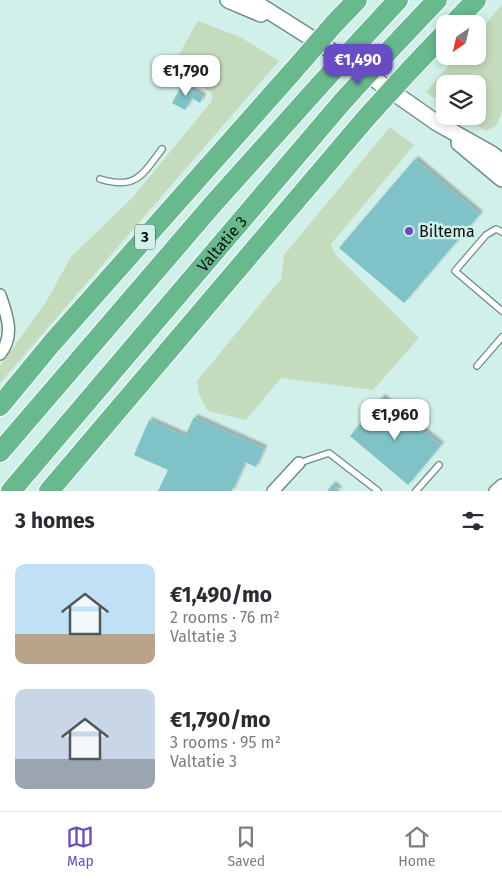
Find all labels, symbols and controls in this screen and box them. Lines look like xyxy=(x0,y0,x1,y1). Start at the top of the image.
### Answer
north arrow xyxy=(436,15,486,65)
map controls xyxy=(436,15,486,125)
pin: €1,490 xyxy=(317,44,399,86)
text: €1,490 xyxy=(335,50,381,69)
pin: €1,790 xyxy=(145,54,227,97)
text: €1,790 xyxy=(163,61,209,80)
button: layers xyxy=(436,75,486,125)
street label: Valtatie 3 xyxy=(193,212,251,275)
place label: Biltema xyxy=(419,222,475,241)
road number: 3 xyxy=(135,224,155,250)
marker: Biltema xyxy=(403,225,415,237)
pin: €1,960 xyxy=(354,398,436,441)
text: €1,960 xyxy=(371,405,419,424)
icon: filters xyxy=(459,507,487,535)
text: 3 homes xyxy=(15,508,95,534)
text: €1,490/mo xyxy=(170,582,272,608)
icon: home xyxy=(55,584,115,644)
text: 2 rooms · 76 m² xyxy=(170,608,280,627)
text: Valtatie 3 xyxy=(170,627,237,646)
text: €1,790/mo xyxy=(170,707,270,733)
icon: home xyxy=(55,709,115,769)
text: 3 rooms · 95 m² xyxy=(170,733,281,752)
text: Valtatie 3 xyxy=(170,752,237,771)
tab: Map xyxy=(66,823,94,870)
tab: Saved xyxy=(227,823,265,870)
tab: Home xyxy=(398,823,436,870)

